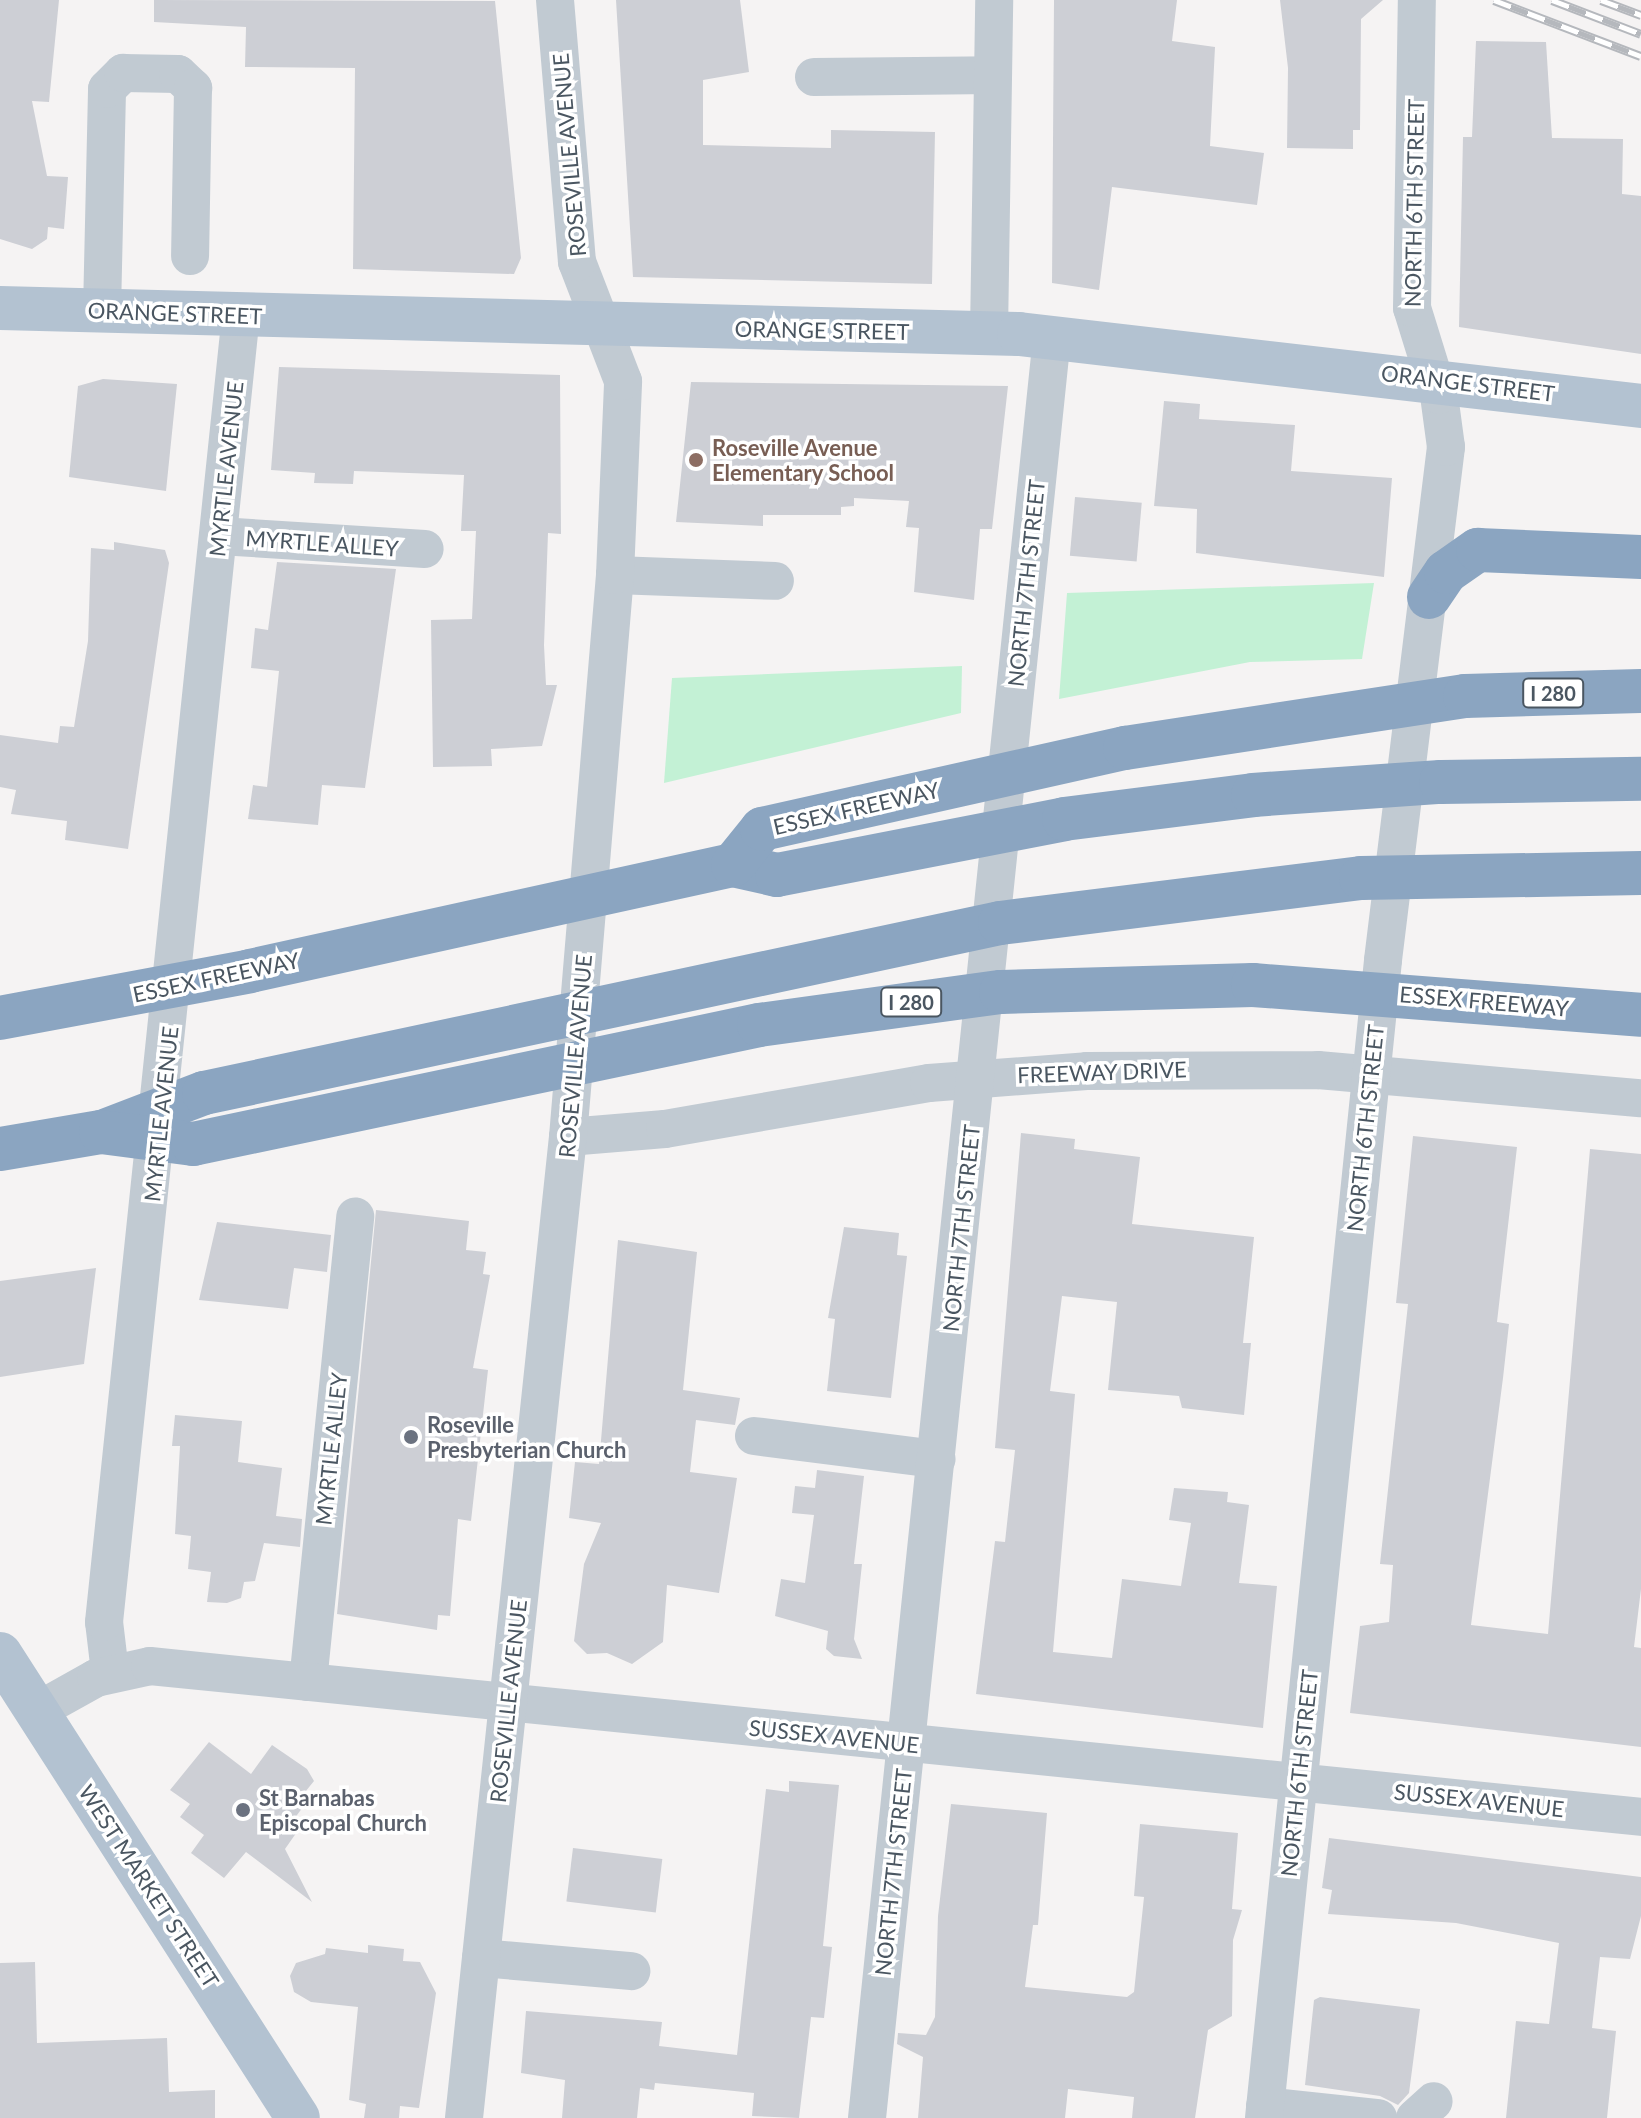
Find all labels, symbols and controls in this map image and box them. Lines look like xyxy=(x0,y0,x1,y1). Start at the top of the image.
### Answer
street label: ROSEVILLE AVENUE xyxy=(547,52,591,258)
street label: NORTH 6TH STREET xyxy=(1399,99,1429,307)
street label: ORANGE STREET xyxy=(87,297,263,329)
street label: ORANGE STREET xyxy=(734,315,910,345)
street label: ORANGE STREET xyxy=(1380,359,1556,407)
street label: MYRTLE AVENUE xyxy=(204,380,248,558)
place label: Roseville Avenue Elementary School xyxy=(712,434,895,486)
marker: Roseville Avenue Elementary School xyxy=(687,451,705,469)
street label: NORTH 7TH STREET xyxy=(1002,478,1050,688)
street label: MYRTLE ALLEY xyxy=(244,524,400,562)
road number: I 280 xyxy=(1521,677,1585,709)
street label: ESSEX FREEWAY xyxy=(770,776,942,840)
street label: ESSEX FREEWAY xyxy=(130,946,302,1008)
street label: ROSEVILLE AVENUE xyxy=(553,953,597,1159)
street label: ESSEX FREEWAY xyxy=(1398,980,1570,1022)
road number: I 280 xyxy=(879,986,943,1018)
street label: NORTH 6TH STREET xyxy=(1341,1023,1389,1233)
street label: MYRTLE AVENUE xyxy=(139,1025,183,1203)
street label: FREEWAY DRIVE xyxy=(1016,1056,1188,1088)
street label: NORTH 7TH STREET xyxy=(937,1123,985,1333)
street label: MYRTLE ALLEY xyxy=(310,1371,352,1527)
place label: Roseville Presbyterian Church xyxy=(427,1411,626,1462)
marker: Roseville Presbyterian Church xyxy=(402,1428,420,1446)
street label: ROSEVILLE AVENUE xyxy=(484,1598,532,1804)
street label: NORTH 6TH STREET xyxy=(1275,1668,1323,1878)
street label: SUSSEX AVENUE xyxy=(747,1714,921,1758)
street label: NORTH 7TH STREET xyxy=(869,1767,917,1977)
street label: SUSSEX AVENUE xyxy=(1392,1778,1566,1822)
street label: WEST MARKET STREET xyxy=(73,1779,225,1993)
place label: St Barnabas Episcopal Church xyxy=(259,1784,427,1836)
marker: St Barnabas Episcopal Church xyxy=(234,1801,252,1819)

